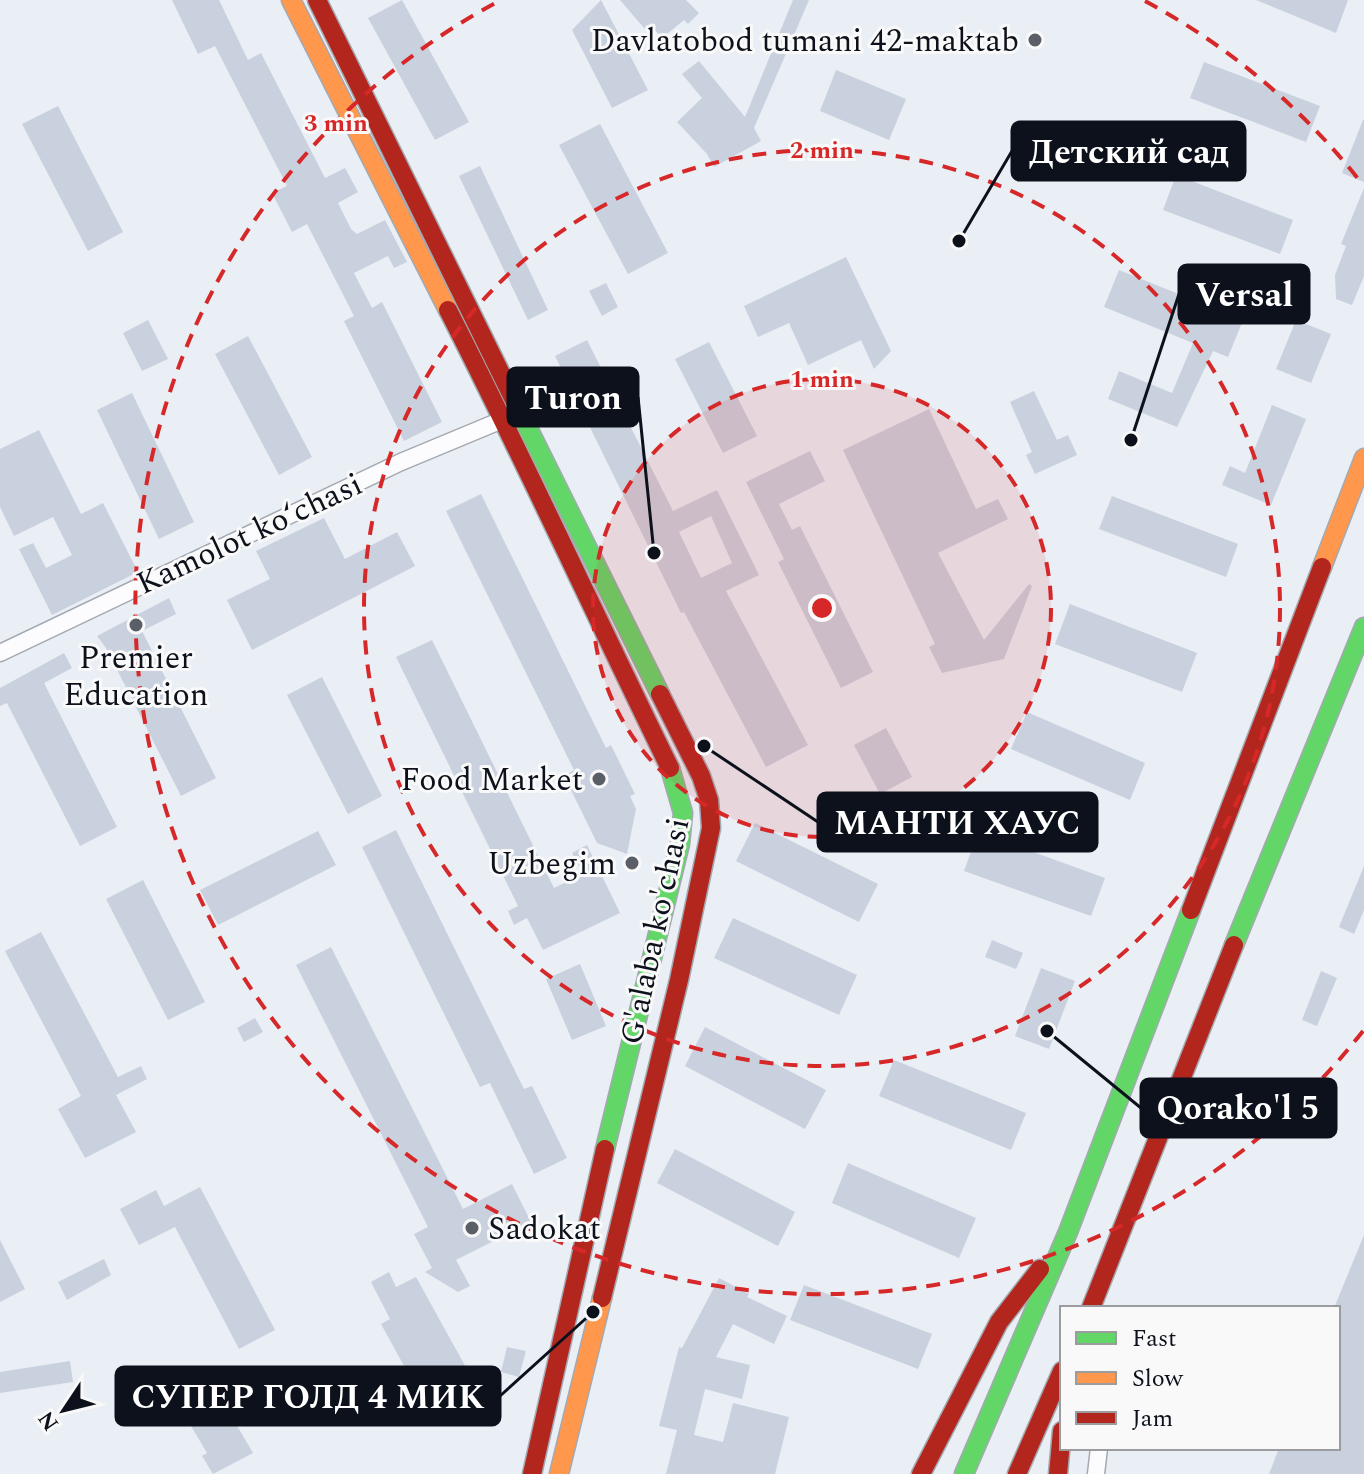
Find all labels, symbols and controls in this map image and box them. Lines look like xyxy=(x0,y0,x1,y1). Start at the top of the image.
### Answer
place label: Davlatobod tumani 42-maktab xyxy=(591,17,1019,66)
marker: Davlatobod tumani 42-maktab xyxy=(1026,31,1044,49)
text: 3 min xyxy=(304,106,368,142)
callout: Детский сад xyxy=(1012,122,1245,180)
text: Детский сад xyxy=(1029,127,1229,179)
text: 2 min xyxy=(790,133,854,169)
callout: Versal xyxy=(1179,265,1309,323)
text: Versal xyxy=(1195,270,1293,322)
text: 1 min xyxy=(790,362,854,398)
callout: Turon xyxy=(508,368,638,426)
text: Turon xyxy=(524,373,622,425)
street label: Kamolot koʻchasi xyxy=(128,460,371,608)
centre of rings xyxy=(808,594,836,622)
marker: Premier Education xyxy=(127,616,145,634)
place label: Premier Education xyxy=(64,634,208,720)
place label: Food Market xyxy=(400,756,583,805)
marker: Food Market xyxy=(590,770,608,788)
callout: МАНТИ ХАУС xyxy=(818,793,1097,851)
text: МАНТИ ХАУС xyxy=(834,798,1080,850)
street label: G'alaba ko'chasi xyxy=(608,814,703,1049)
place label: Uzbegim xyxy=(487,840,616,889)
marker: Uzbegim xyxy=(623,854,641,872)
callout: Qorako'l 5 xyxy=(1141,1079,1336,1137)
text: Qorako'l 5 xyxy=(1156,1083,1320,1135)
place label: Sadokat xyxy=(488,1205,601,1254)
marker: Sadokat xyxy=(463,1219,481,1237)
legend xyxy=(1060,1306,1340,1450)
text: Fast xyxy=(1132,1321,1177,1357)
text: Slow xyxy=(1132,1361,1184,1397)
callout: СУПЕР ГОЛД 4 МИК xyxy=(116,1367,500,1425)
north arrow xyxy=(24,1370,104,1450)
text: СУПЕР ГОЛД 4 МИК xyxy=(132,1372,485,1424)
text: Jam xyxy=(1132,1401,1173,1437)
text: N xyxy=(30,1404,68,1437)

